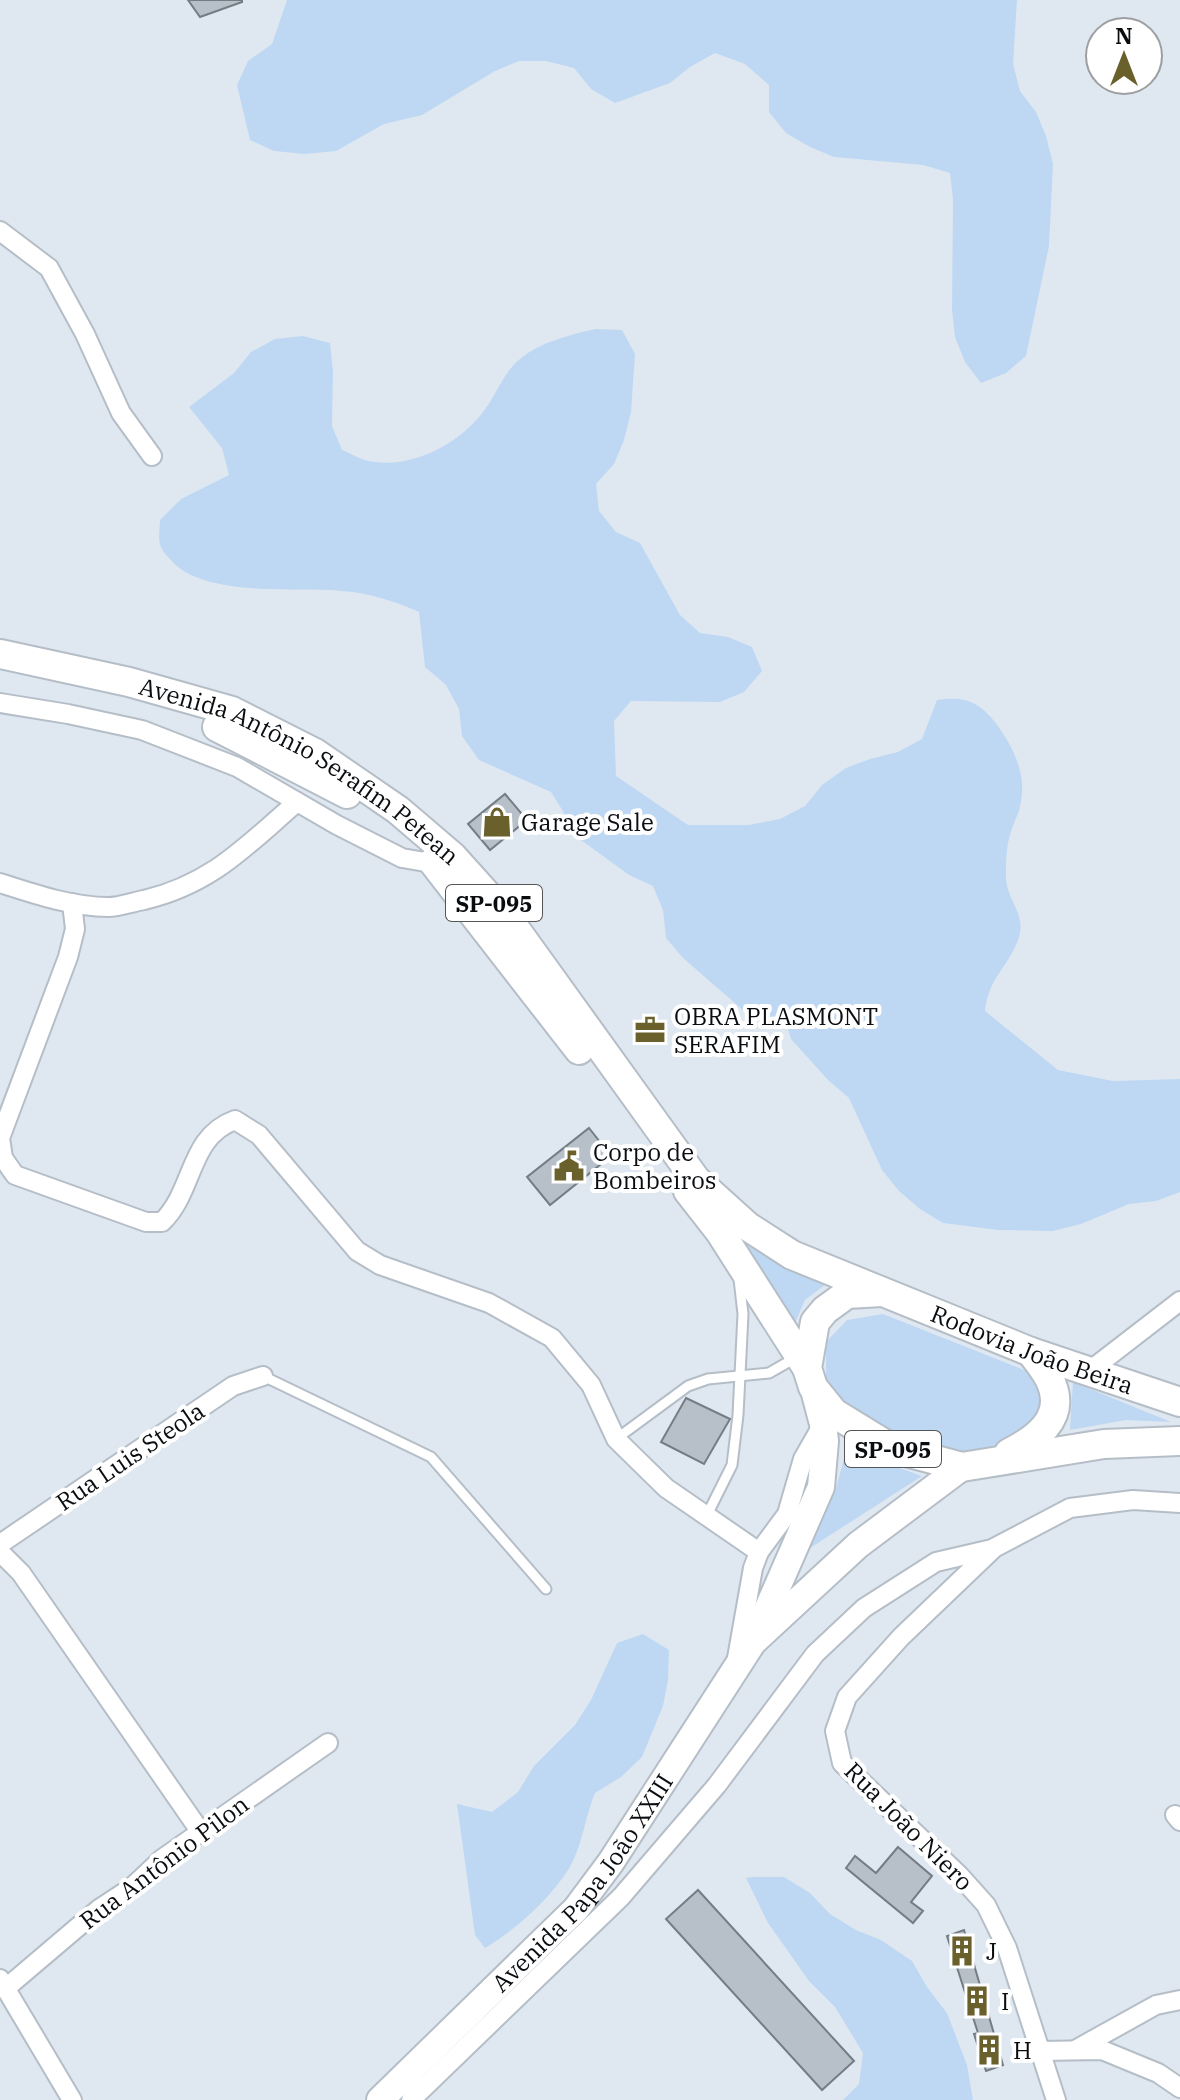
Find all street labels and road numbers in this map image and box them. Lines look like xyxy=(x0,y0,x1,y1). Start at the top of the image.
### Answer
street label: Avenida Antônio Serafim Petean xyxy=(136,670,466,871)
road number: SP-095 xyxy=(446,885,542,921)
street label: Rodovia João Beira xyxy=(926,1297,1138,1401)
street label: Rua Luis Steola xyxy=(50,1394,210,1518)
road number: SP-095 xyxy=(845,1431,941,1467)
street label: Rua João Niero xyxy=(838,1755,980,1897)
street label: Avenida Papa João XXIII xyxy=(485,1768,680,1999)
street label: Rua Antônio Pilon xyxy=(73,1788,255,1936)

